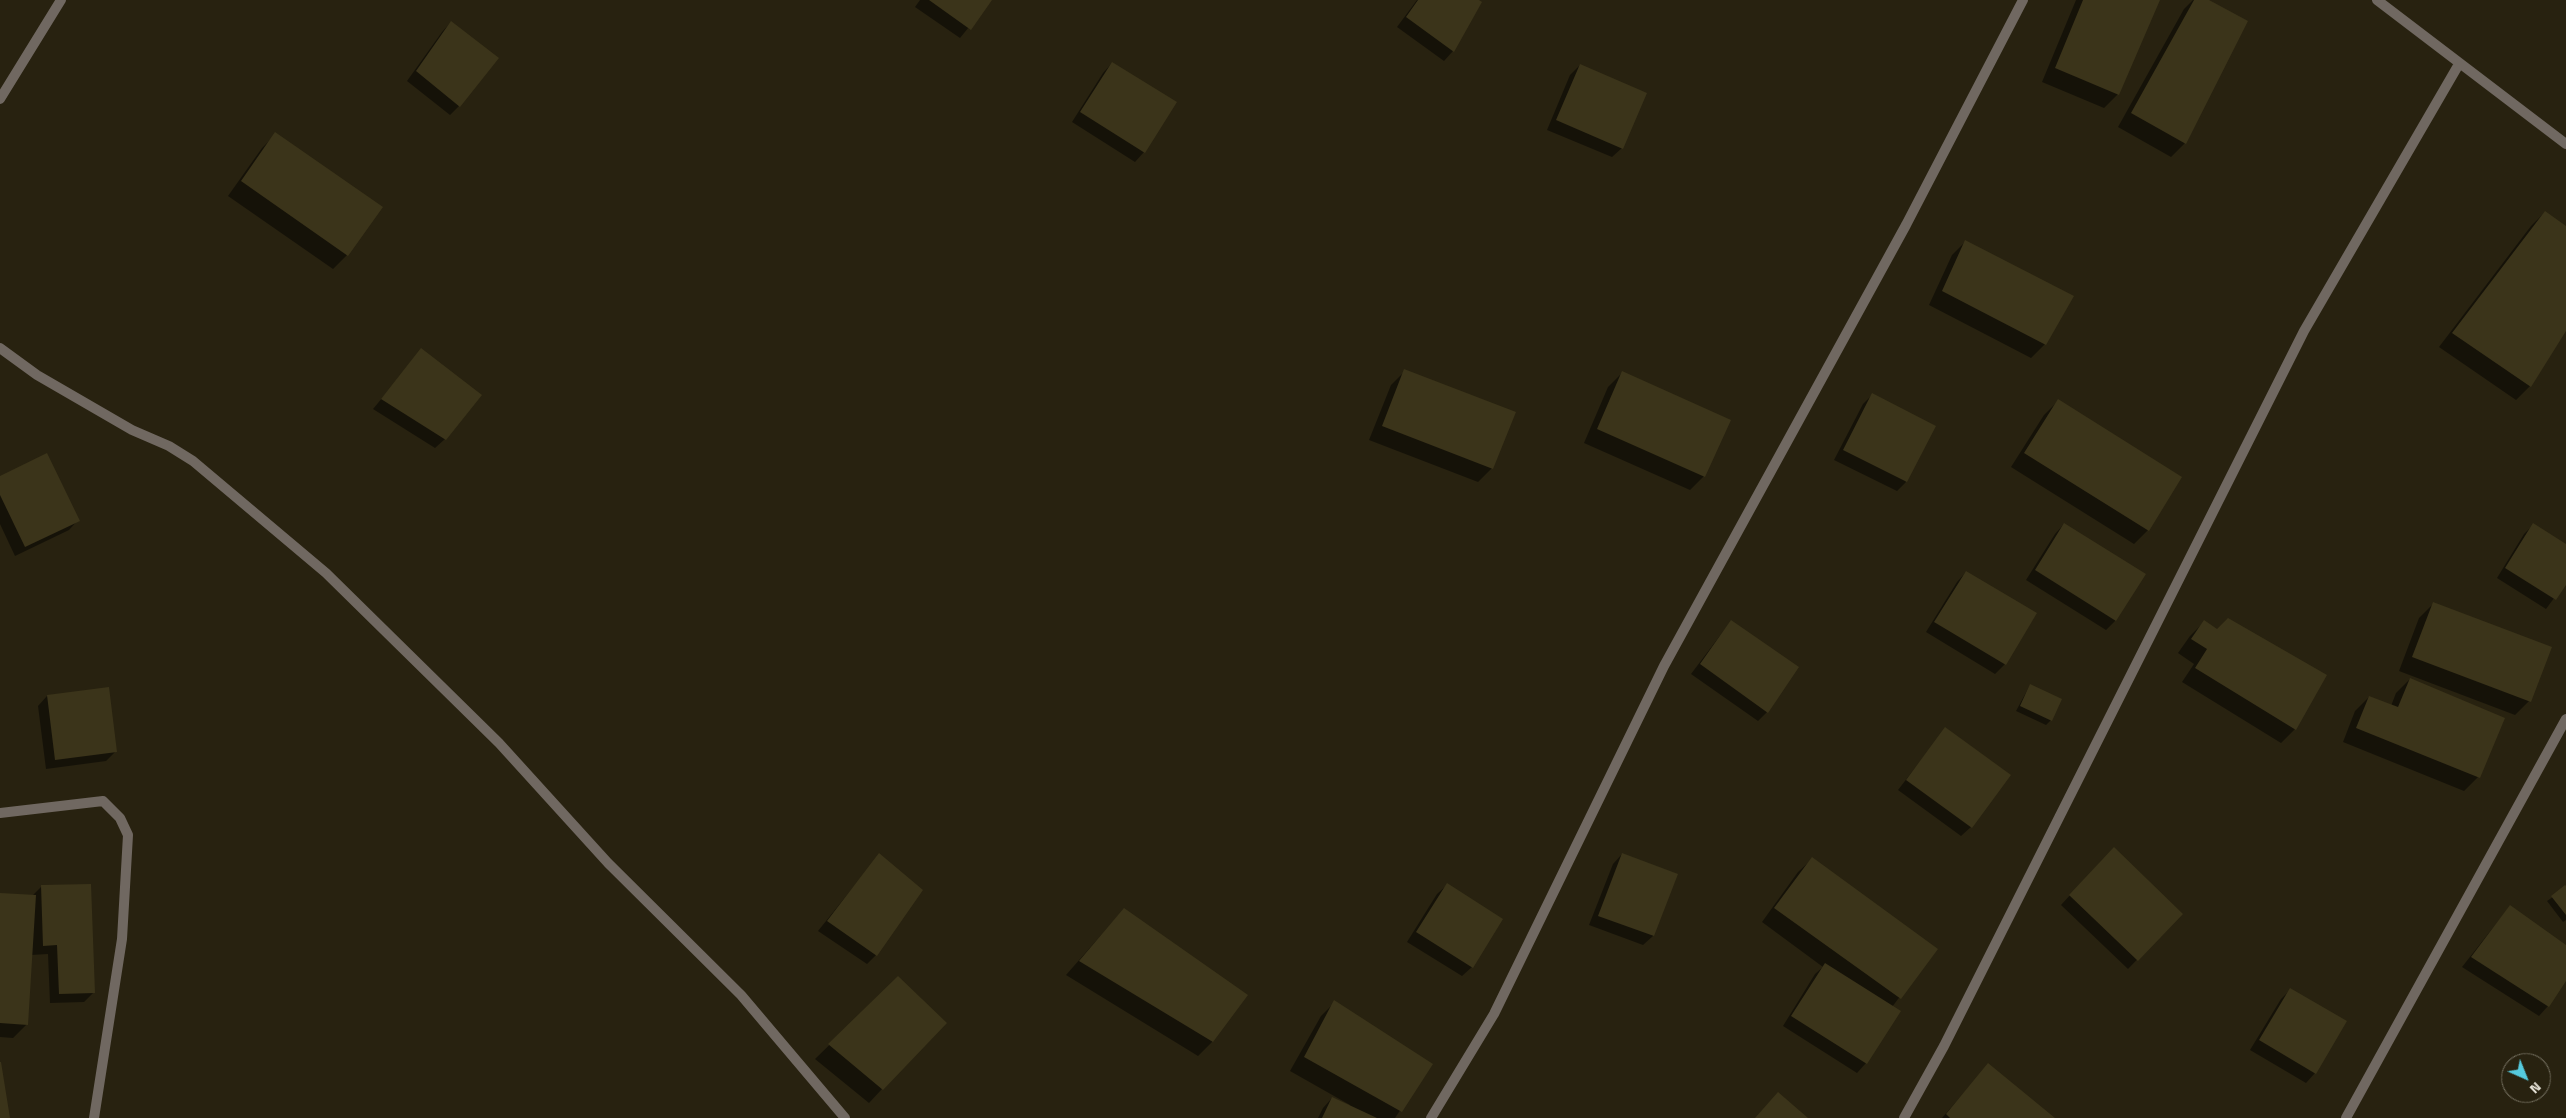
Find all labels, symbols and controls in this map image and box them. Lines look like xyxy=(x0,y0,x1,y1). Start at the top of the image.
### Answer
north arrow xyxy=(2501,1053,2551,1103)
text: N xyxy=(2525,1078,2547,1099)

